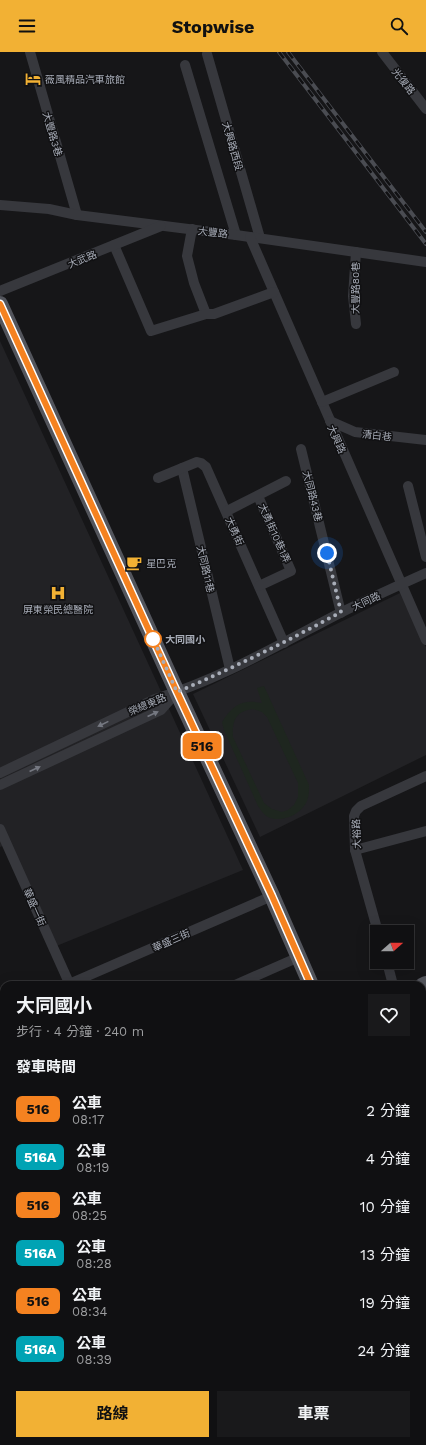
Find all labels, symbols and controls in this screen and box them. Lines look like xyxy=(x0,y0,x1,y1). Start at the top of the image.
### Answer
icon: menu xyxy=(16,15,38,37)
icon: search xyxy=(388,15,410,37)
text: Stopwise xyxy=(172,16,254,37)
street label: 光復路 xyxy=(390,66,417,97)
hotel icon: 薇風精品汽車旅館 xyxy=(24,70,42,88)
place label: 薇風精品汽車旅館 xyxy=(45,74,125,85)
street label: 大豐路3巷 xyxy=(41,111,64,158)
street label: 大興路西段 xyxy=(220,121,245,172)
street label: 大豐路 xyxy=(197,225,228,240)
street label: 大武路 xyxy=(66,249,98,270)
street label: 大豐路80巷 xyxy=(350,262,361,314)
street label: 大興路 xyxy=(325,423,348,455)
street label: 清白巷 xyxy=(361,428,392,443)
street label: 大同路43巷 xyxy=(301,470,324,523)
street label: 大勇街10巷1弄 xyxy=(256,502,293,565)
street label: 大勇街 xyxy=(223,515,246,547)
your location xyxy=(317,543,337,563)
street label: 大同路11巷 xyxy=(195,545,216,594)
cafe icon: 星巴克 xyxy=(125,554,143,572)
place label: 星巴克 xyxy=(146,558,176,569)
hospital icon: 屏東榮民總醫院 xyxy=(49,584,67,602)
street label: 大同路 xyxy=(350,590,382,613)
place label: 屏東榮民總醫院 xyxy=(23,604,93,615)
marker: 大同國小 xyxy=(144,630,162,648)
place label: 大同國小 xyxy=(165,634,206,645)
street label: 榮總東路 xyxy=(127,692,168,717)
one-way arrow xyxy=(147,710,159,717)
one-way arrow xyxy=(97,721,108,727)
line badge: 516 xyxy=(179,733,225,759)
text: 516 xyxy=(191,738,213,754)
one-way arrow xyxy=(30,766,41,772)
street label: 大裕路 xyxy=(350,819,363,849)
street label: 華盛一街 xyxy=(21,887,48,928)
north arrow xyxy=(370,925,414,969)
map controls xyxy=(370,925,414,969)
street label: 華盛三街 xyxy=(151,927,192,954)
text: 大同國小 xyxy=(16,994,92,1017)
button: heart xyxy=(368,994,410,1036)
text: 步行 · 4 分鐘 · 240 m xyxy=(16,1024,144,1039)
text: 發車時間 xyxy=(16,1058,76,1076)
text: 公車 xyxy=(72,1094,102,1112)
text: 516 xyxy=(27,1101,49,1117)
text: 2 分鐘 xyxy=(366,1102,410,1120)
text: 08:17 xyxy=(72,1112,104,1127)
text: 公車 xyxy=(76,1142,106,1160)
text: 516A xyxy=(24,1149,56,1165)
text: 4 分鐘 xyxy=(366,1150,410,1168)
text: 08:19 xyxy=(76,1160,109,1175)
text: 公車 xyxy=(72,1190,102,1208)
text: 516 xyxy=(27,1197,49,1213)
text: 10 分鐘 xyxy=(360,1198,410,1216)
text: 08:25 xyxy=(72,1208,107,1223)
text: 公車 xyxy=(76,1238,106,1256)
text: 516A xyxy=(24,1245,56,1261)
text: 13 分鐘 xyxy=(360,1246,410,1264)
text: 08:28 xyxy=(76,1256,112,1271)
text: 公車 xyxy=(72,1286,102,1304)
text: 516 xyxy=(27,1293,49,1309)
text: 19 分鐘 xyxy=(360,1294,410,1312)
text: 08:34 xyxy=(72,1304,107,1319)
text: 公車 xyxy=(76,1334,106,1352)
text: 516A xyxy=(24,1341,56,1357)
text: 24 分鐘 xyxy=(357,1342,410,1360)
text: 08:39 xyxy=(76,1352,112,1367)
button: 路線 xyxy=(16,1391,209,1437)
button: 車票 xyxy=(217,1391,410,1437)

